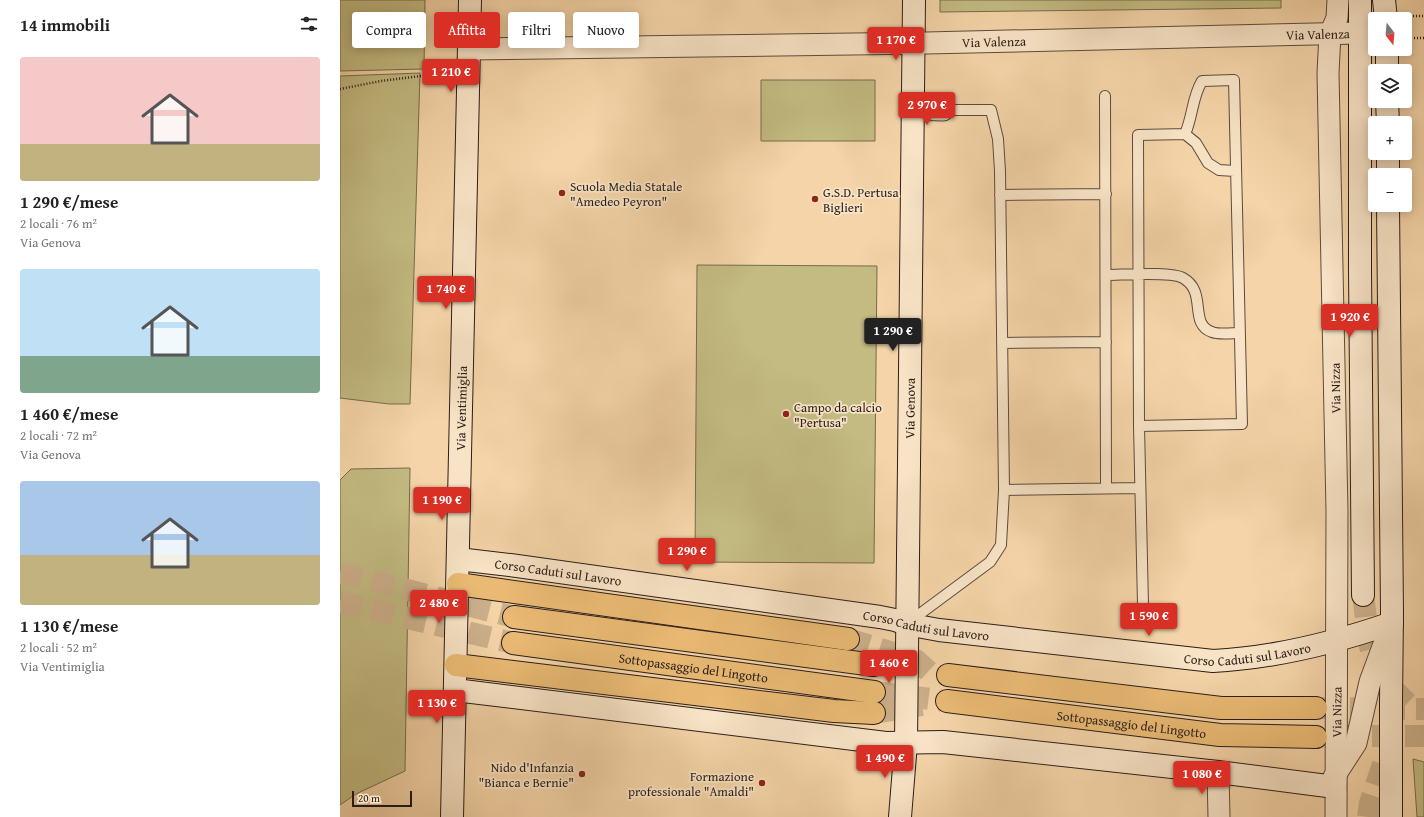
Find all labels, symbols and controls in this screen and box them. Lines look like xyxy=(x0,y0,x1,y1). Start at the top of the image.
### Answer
text: 14 immobili xyxy=(20,12,110,37)
chip: Compra xyxy=(352,12,426,48)
chip: Affitta xyxy=(434,12,500,48)
chip: Filtri xyxy=(508,12,565,48)
chip: Nuovo xyxy=(573,12,639,48)
north arrow xyxy=(1368,12,1412,56)
map controls xyxy=(1368,12,1412,212)
icon: filters xyxy=(298,13,320,35)
street label: Via Valenza xyxy=(1286,24,1351,45)
pin: 1 170 € xyxy=(859,27,933,61)
text: 1 170 € xyxy=(876,30,916,49)
street label: Via Valenza xyxy=(962,32,1027,52)
pin: 1 210 € xyxy=(414,59,488,93)
text: 1 210 € xyxy=(431,62,471,81)
button: layers xyxy=(1368,64,1412,108)
icon: home xyxy=(134,83,206,155)
pin: 2 970 € xyxy=(890,92,964,126)
text: 2 970 € xyxy=(907,95,947,114)
button: + xyxy=(1368,116,1412,160)
button: − xyxy=(1368,168,1412,212)
place label: Scuola Media Statale "Amedeo Peyron" xyxy=(570,177,682,211)
place label: G.S.D. Pertusa Biglieri xyxy=(823,183,899,217)
marker: Scuola Media Statale "Amedeo Peyron" xyxy=(557,188,567,198)
text: 1 290 €/mese xyxy=(20,189,118,214)
marker: G.S.D. Pertusa Biglieri xyxy=(810,194,820,204)
text: 2 locali · 76 m² xyxy=(20,214,97,233)
text: Via Genova xyxy=(20,233,81,252)
pin: 1 740 € xyxy=(409,276,483,310)
text: 1 740 € xyxy=(426,279,466,298)
icon: home xyxy=(134,295,206,367)
pin: 1 920 € xyxy=(1313,304,1387,338)
text: 1 920 € xyxy=(1330,307,1370,326)
pin: 1 290 € xyxy=(856,318,930,352)
text: 1 290 € xyxy=(873,321,913,340)
street label: Via Nizza xyxy=(1326,362,1345,414)
street label: Via Ventimiglia xyxy=(451,365,472,451)
street label: Via Genova xyxy=(900,377,920,439)
place label: Campo da calcio "Pertusa" xyxy=(794,398,882,432)
text: 1 460 €/mese xyxy=(20,401,118,426)
marker: Campo da calcio "Pertusa" xyxy=(781,409,791,419)
text: 2 locali · 72 m² xyxy=(20,426,97,445)
text: Via Genova xyxy=(20,445,81,464)
pin: 1 190 € xyxy=(405,487,479,521)
text: 1 190 € xyxy=(422,490,462,509)
icon: home xyxy=(134,507,206,579)
pin: 1 290 € xyxy=(650,538,724,572)
text: 1 290 € xyxy=(667,541,707,560)
street label: Corso Caduti sul Lavoro xyxy=(494,554,623,591)
pin: 2 480 € xyxy=(402,590,476,624)
text: 2 480 € xyxy=(419,593,459,612)
pin: 1 590 € xyxy=(1112,603,1186,637)
street label: Corso Caduti sul Lavoro xyxy=(862,606,990,646)
text: 1 590 € xyxy=(1129,606,1169,625)
text: 1 130 €/mese xyxy=(20,613,118,638)
text: 2 locali · 52 m² xyxy=(20,638,97,657)
street label: Corso Caduti sul Lavoro xyxy=(1183,638,1313,671)
street label: Sottopassaggio del Lingotto xyxy=(617,648,769,688)
pin: 1 460 € xyxy=(852,650,926,684)
text: 1 460 € xyxy=(869,653,909,672)
text: Via Ventimiglia xyxy=(20,657,105,676)
street label: Via Nizza xyxy=(1327,686,1346,737)
pin: 1 130 € xyxy=(400,690,474,724)
text: 1 130 € xyxy=(417,693,457,712)
street label: Sottopassaggio del Lingotto xyxy=(1056,706,1208,743)
pin: 1 490 € xyxy=(848,745,922,779)
text: 1 490 € xyxy=(865,748,905,767)
place label: Nido d'Infanzia "Bianca e Bernie" xyxy=(478,758,575,792)
pin: 1 080 € xyxy=(1165,761,1239,795)
text: 1 080 € xyxy=(1182,764,1222,783)
place label: Formazione professionale "Amaldi" xyxy=(628,767,754,801)
marker: Nido d'Infanzia "Bianca e Bernie" xyxy=(577,769,587,779)
marker: Formazione professionale "Amaldi" xyxy=(757,778,767,788)
scale bar xyxy=(352,789,412,808)
text: 20 m xyxy=(358,790,380,806)

